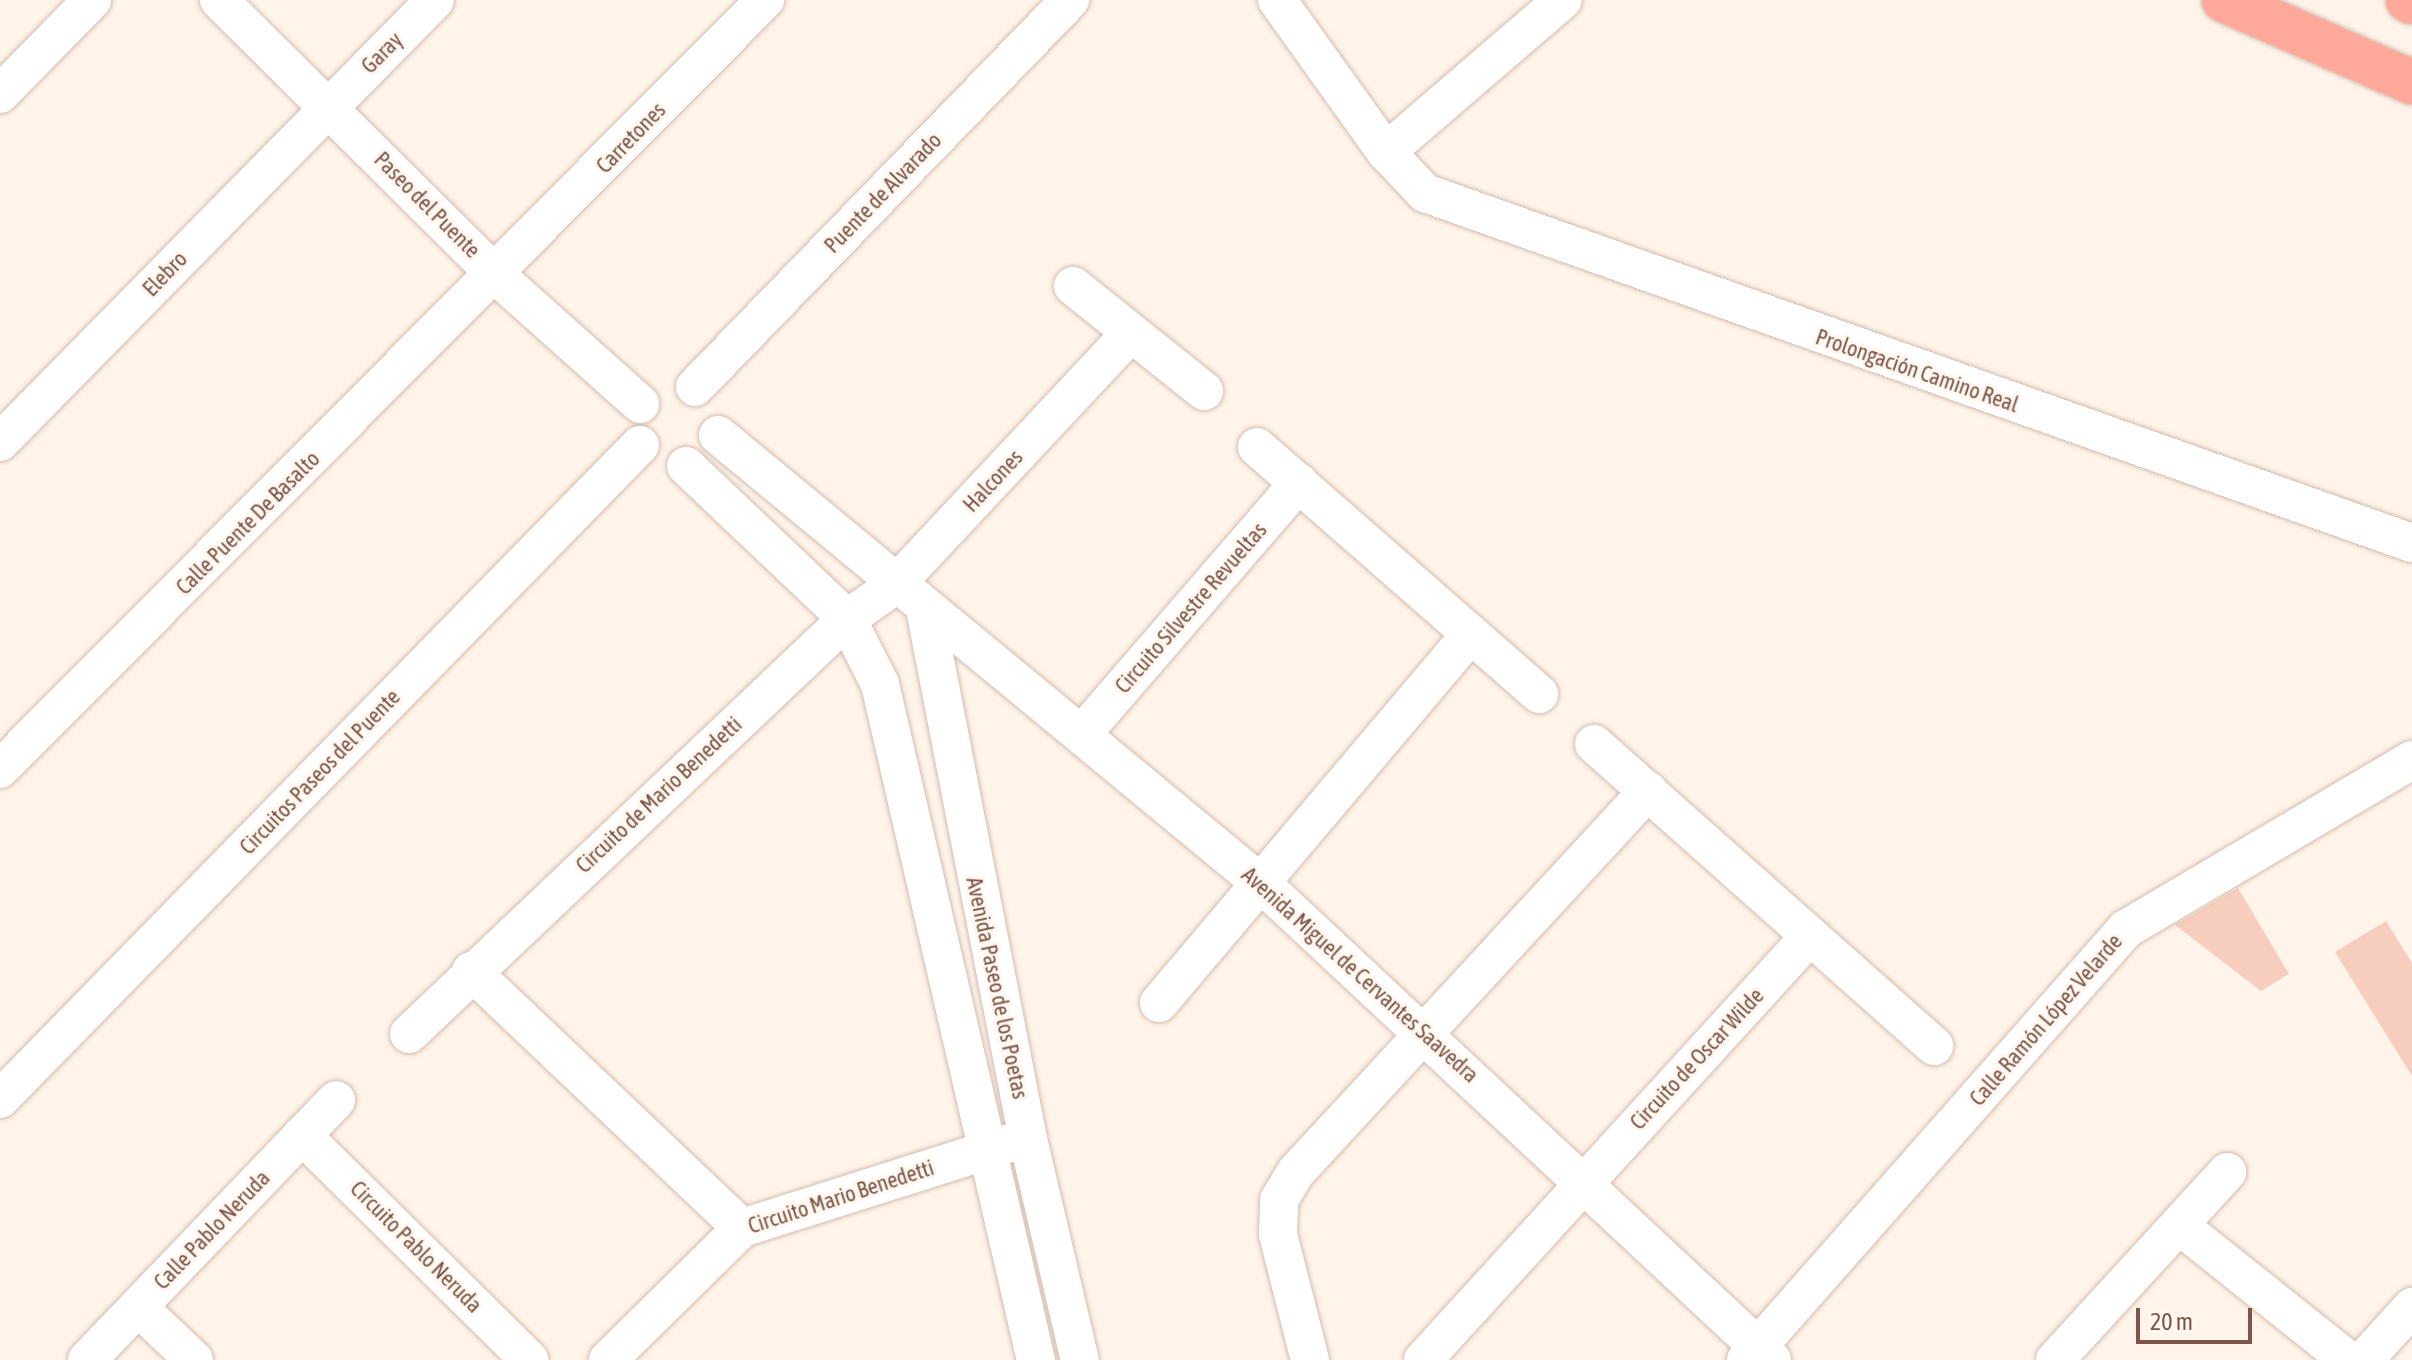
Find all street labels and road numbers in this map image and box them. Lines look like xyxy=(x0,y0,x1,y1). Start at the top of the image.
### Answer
street label: Garay xyxy=(356,27,408,79)
street label: Carretones xyxy=(591,97,671,179)
street label: Puente de Alvarado xyxy=(819,127,947,259)
street label: Paseo del Puente xyxy=(369,147,485,263)
street label: Elebro xyxy=(137,246,193,302)
street label: Prolongación Camino Real xyxy=(1812,324,2022,418)
street label: Halcones xyxy=(958,444,1028,518)
street label: Calle Puente De Basalto xyxy=(171,446,325,600)
street label: Circuito Silvestre Revueltas xyxy=(1110,517,1272,699)
street label: Circuitos Paseos del Puente xyxy=(234,684,406,860)
street label: Circuito de Mario Benedetti xyxy=(571,711,747,879)
street label: Avenida Miguel de Cervantes Saavedra xyxy=(1236,862,1484,1088)
street label: Avenida Paseo de los Poetas xyxy=(961,875,1033,1101)
street label: Calle Ramón López Velarde xyxy=(1964,929,2128,1111)
street label: Circuito de Oscar Wilde xyxy=(1625,983,1769,1135)
street label: Circuito Mario Benedetti xyxy=(745,1155,937,1239)
street label: Calle Pablo Neruda xyxy=(149,1165,275,1295)
street label: Circuito Pablo Neruda xyxy=(345,1176,487,1318)

